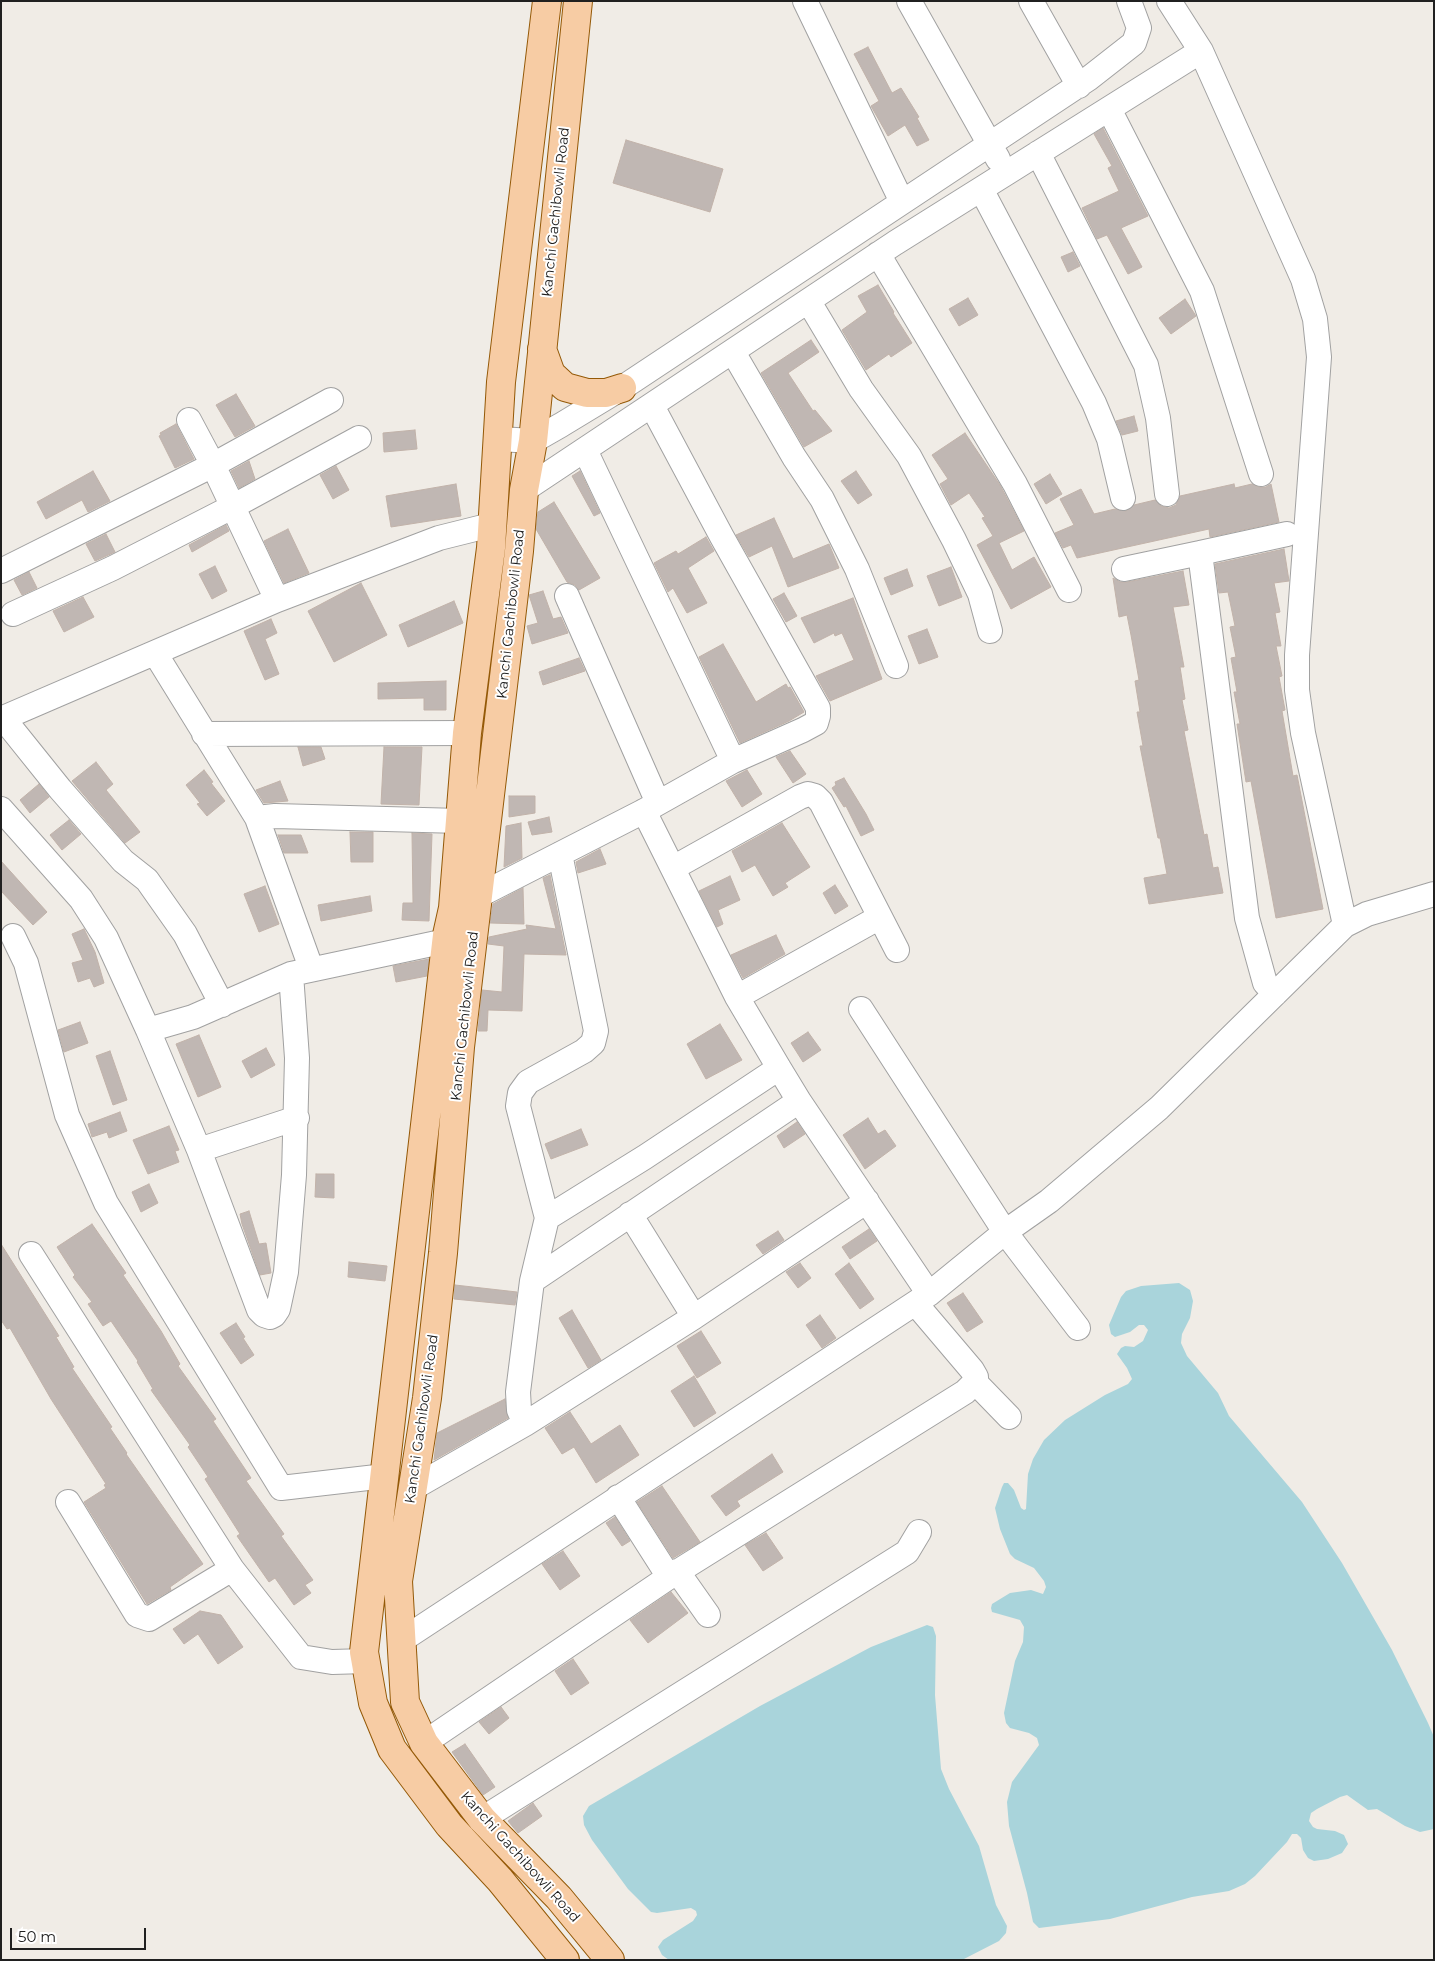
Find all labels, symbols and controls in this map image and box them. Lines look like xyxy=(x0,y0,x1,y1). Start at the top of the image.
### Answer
street label: Kanchi Gachibowli Road xyxy=(539,126,573,298)
street label: Kanchi Gachibowli Road xyxy=(494,528,528,700)
street label: Kanchi Gachibowli Road xyxy=(448,930,482,1102)
street label: Kanchi Gachibowli Road xyxy=(402,1333,442,1505)
street label: Kanchi Gachibowli Road xyxy=(457,1788,583,1926)
scale bar xyxy=(12,1918,149,1950)
text: 50 m xyxy=(18,1927,56,1946)

